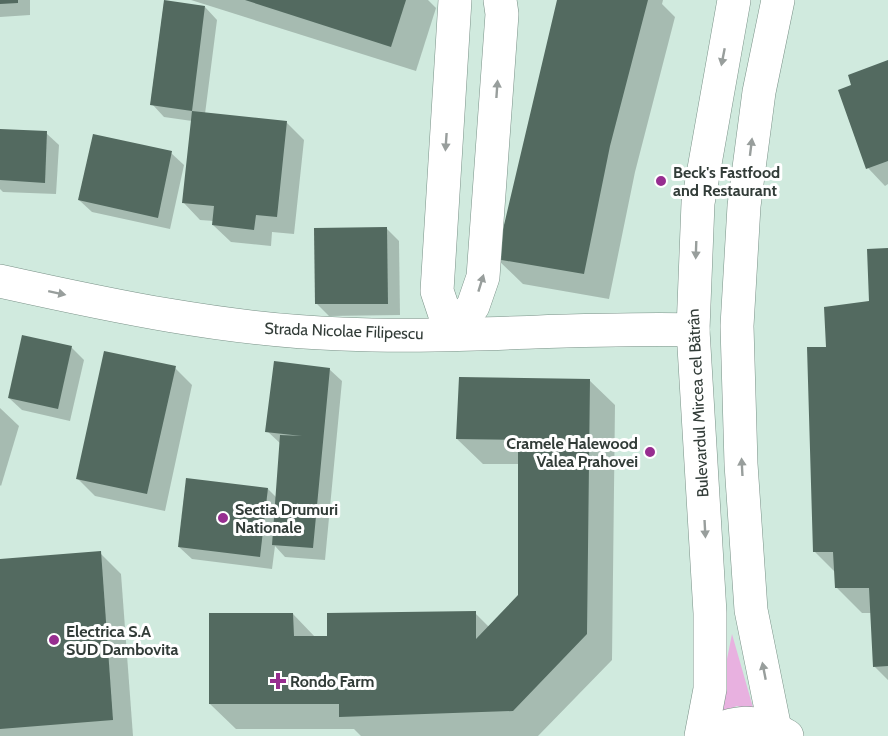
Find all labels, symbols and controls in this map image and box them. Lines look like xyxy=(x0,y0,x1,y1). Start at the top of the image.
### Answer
one-way arrow xyxy=(718,48,727,67)
one-way arrow xyxy=(492,79,502,98)
one-way arrow xyxy=(441,133,451,152)
one-way arrow xyxy=(747,138,756,157)
place label: Beck's Fastfood and Restaurant xyxy=(673,163,780,200)
marker: Beck's Fastfood and Restaurant xyxy=(654,174,668,188)
one-way arrow xyxy=(691,241,700,260)
one-way arrow xyxy=(477,274,486,292)
one-way arrow xyxy=(48,289,66,299)
street label: Bulevardul Mircea cel Bătrân xyxy=(684,308,712,498)
street label: Strada Nicolae Filipescu xyxy=(264,319,424,343)
place label: Cramele Halewood Valea Prahovei xyxy=(506,434,638,471)
marker: Cramele Halewood Valea Prahovei xyxy=(643,445,657,459)
one-way arrow xyxy=(737,458,746,477)
place label: Sectia Drumuri Nationale xyxy=(235,500,338,537)
marker: Sectia Drumuri Nationale xyxy=(216,511,230,525)
one-way arrow xyxy=(700,519,709,538)
place label: Electrica S.A SUD Dambovita xyxy=(66,622,179,659)
marker: Electrica S.A SUD Dambovita xyxy=(47,633,61,647)
one-way arrow xyxy=(758,662,768,681)
place label: Rondo Farm xyxy=(290,672,375,691)
marker: Rondo Farm xyxy=(271,674,285,688)

